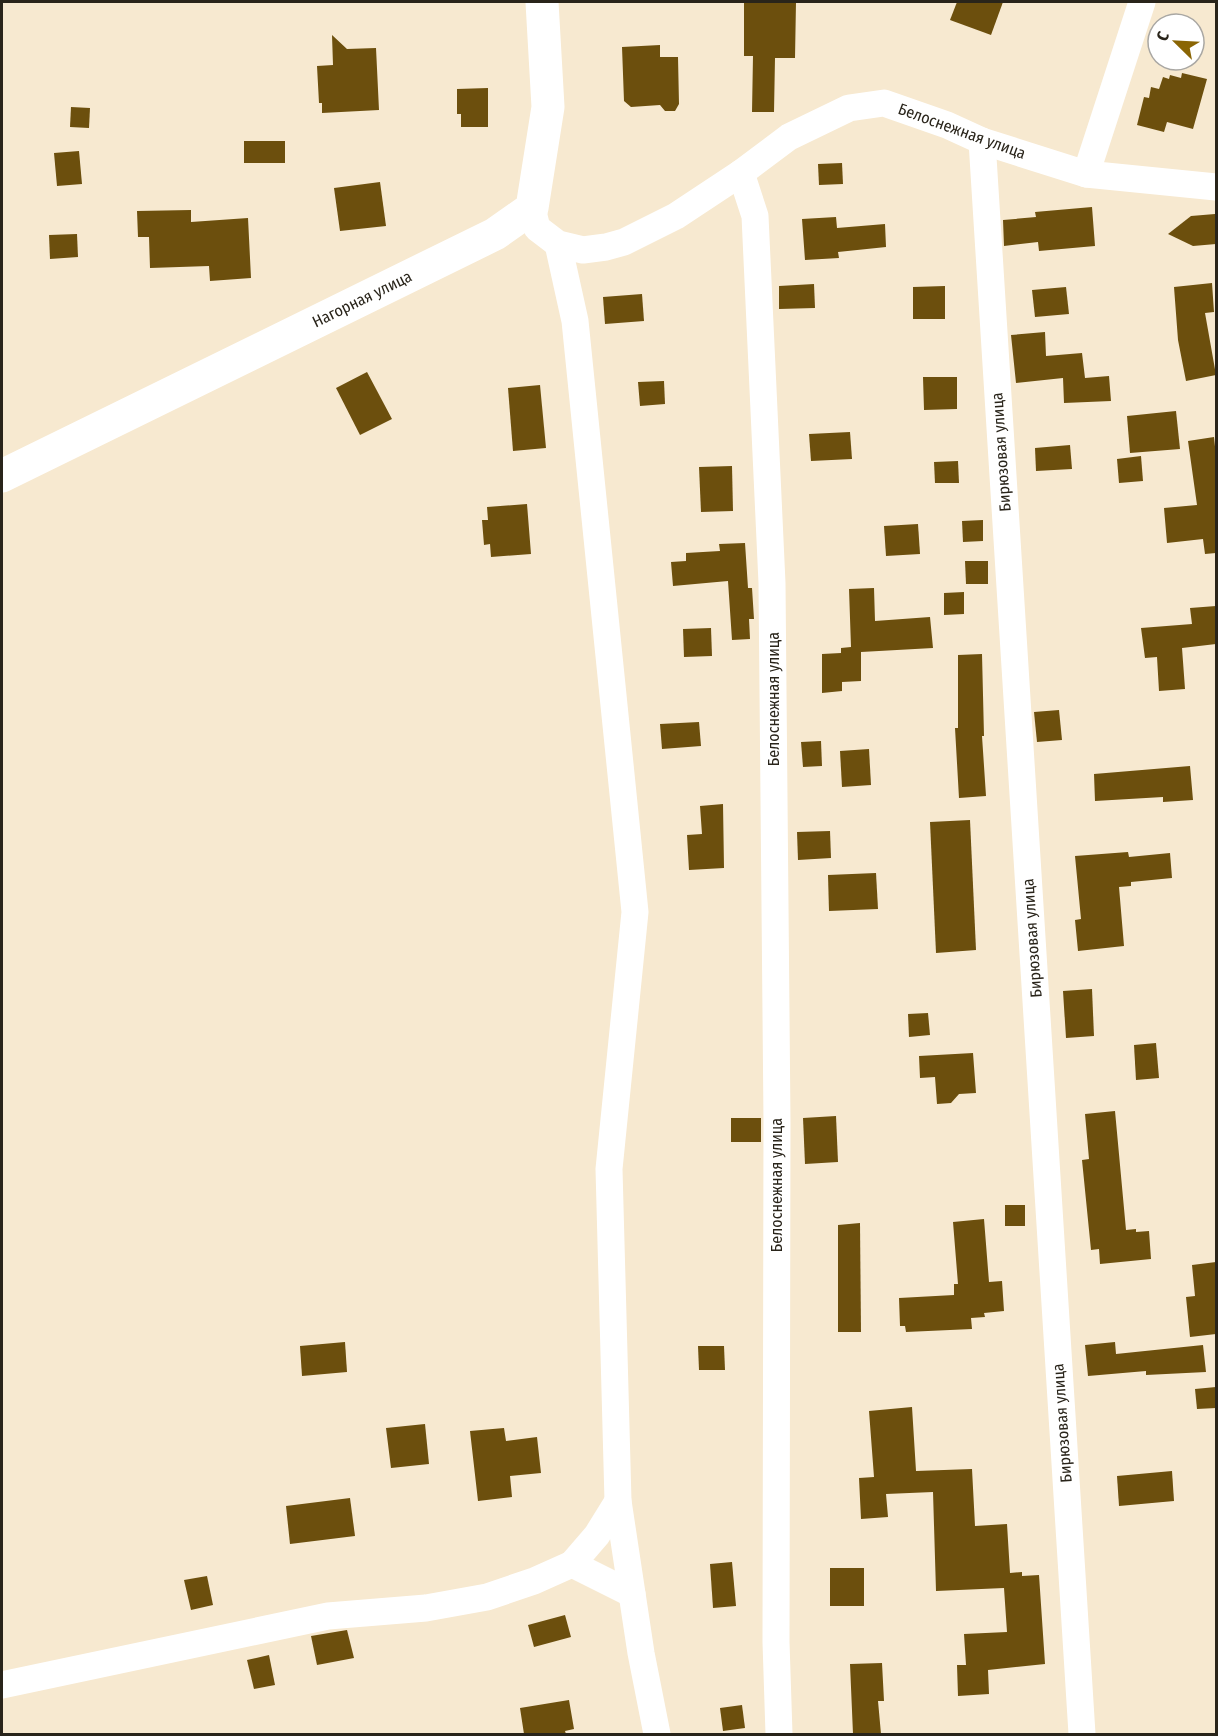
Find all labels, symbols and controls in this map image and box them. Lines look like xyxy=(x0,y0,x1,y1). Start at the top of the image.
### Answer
north arrow xyxy=(1146,12,1206,72)
text: С xyxy=(1152,28,1173,44)
street label: Белоснежная улица xyxy=(896,99,1028,163)
street label: Нагорная улица xyxy=(309,267,415,331)
street label: Бирюзовая улица xyxy=(987,392,1015,512)
street label: Белоснежная улица xyxy=(764,632,783,766)
street label: Бирюзовая улица xyxy=(1018,878,1046,998)
street label: Белоснежная улица xyxy=(767,1118,786,1252)
street label: Бирюзовая улица xyxy=(1048,1363,1076,1483)

